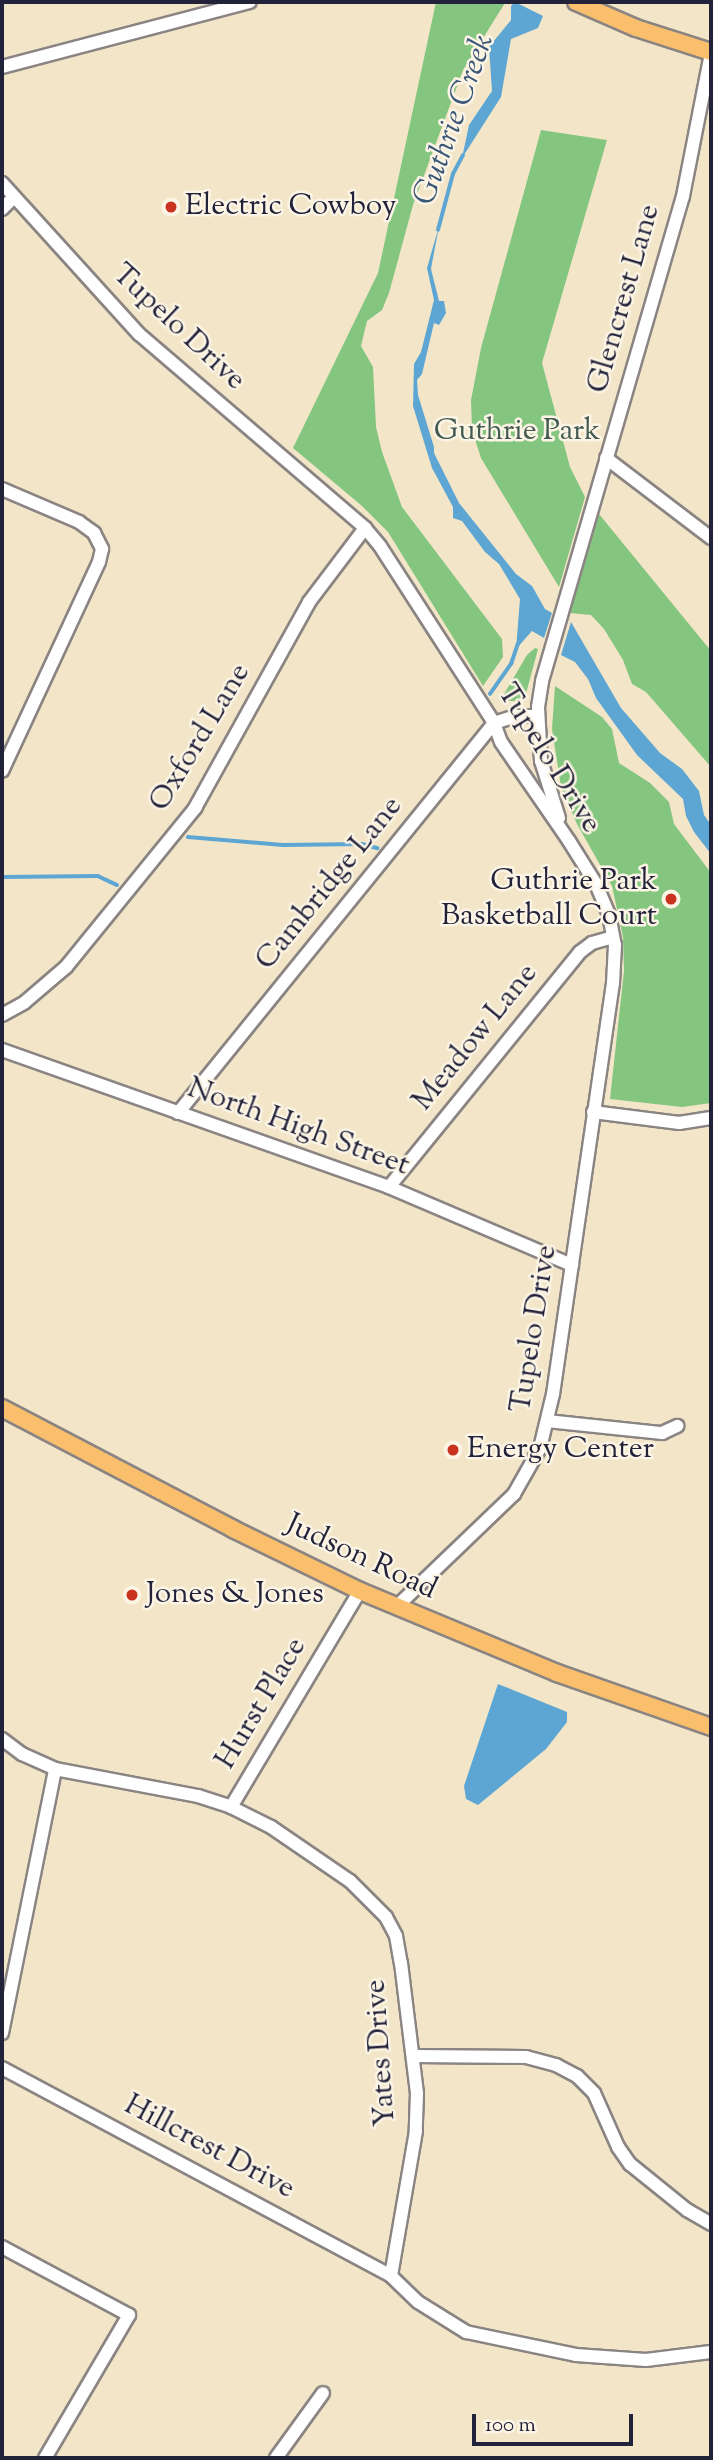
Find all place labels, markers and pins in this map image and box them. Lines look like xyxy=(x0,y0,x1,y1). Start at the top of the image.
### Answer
place label: Electric Cowboy xyxy=(185,189,396,225)
marker: Electric Cowboy xyxy=(163,199,179,215)
place label: Guthrie Park Basketball Court xyxy=(441,864,657,934)
marker: Guthrie Park Basketball Court xyxy=(663,891,679,907)
place label: Energy Center xyxy=(467,1432,654,1468)
marker: Energy Center xyxy=(445,1442,461,1458)
place label: Jones & Jones xyxy=(146,1577,324,1613)
marker: Jones & Jones xyxy=(124,1587,140,1603)

